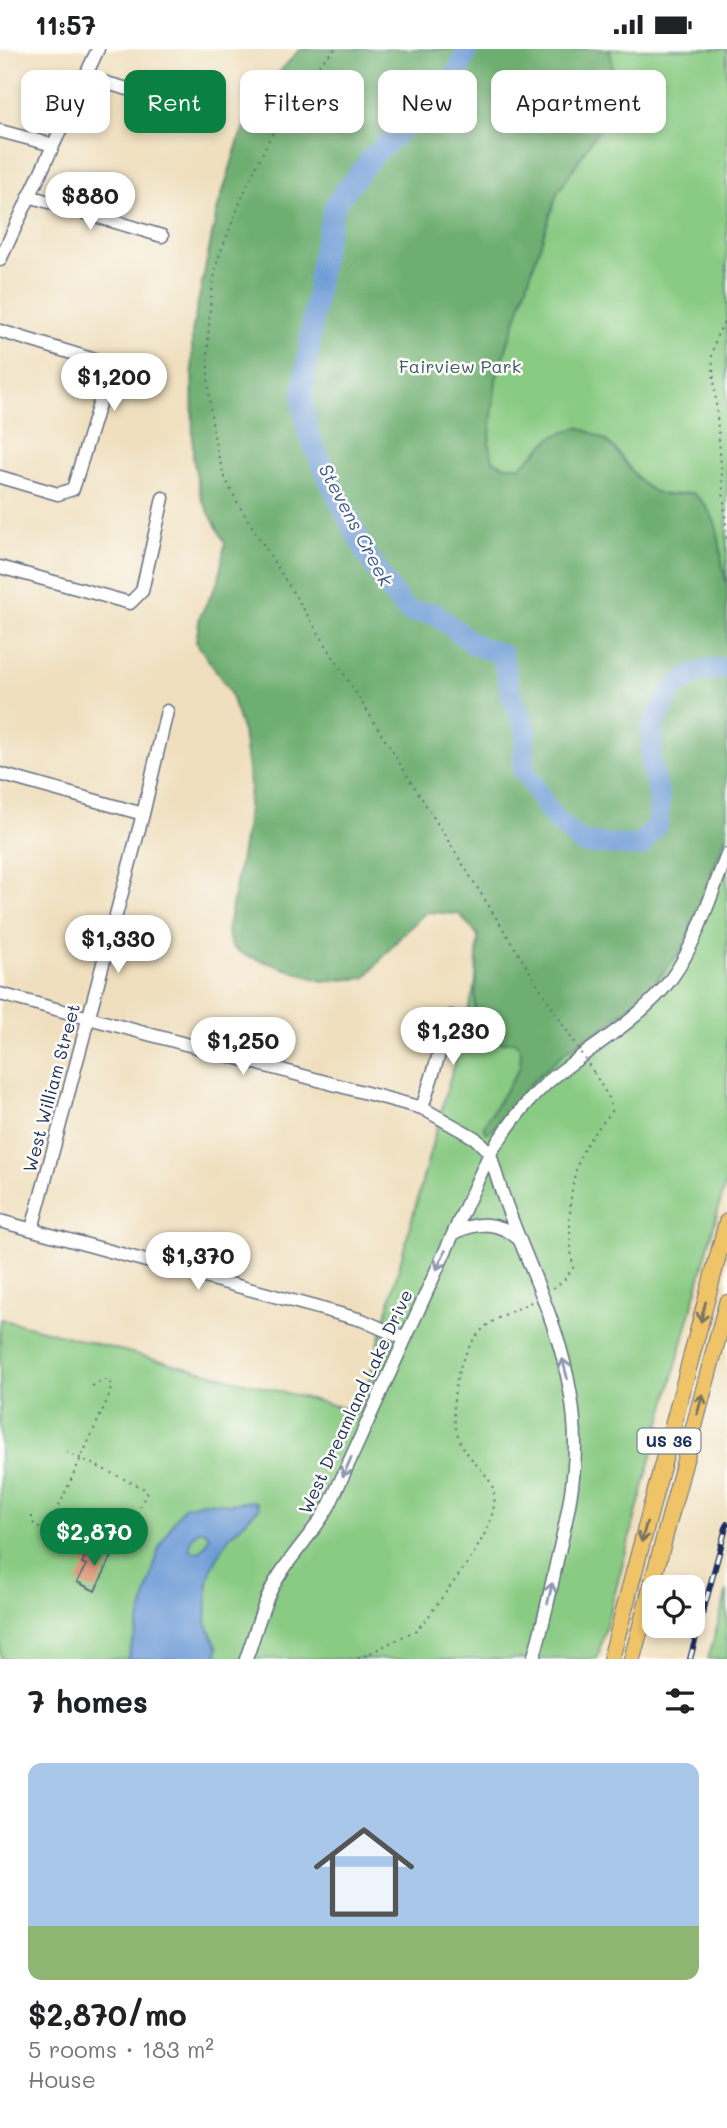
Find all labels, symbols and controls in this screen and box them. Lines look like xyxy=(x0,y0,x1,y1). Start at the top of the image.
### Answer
text: 11:57 xyxy=(35,8,96,42)
chip: Buy xyxy=(21,70,110,133)
chip: Rent xyxy=(124,70,226,133)
chip: Filters xyxy=(240,70,364,133)
chip: New xyxy=(378,70,477,133)
chip: Apartment xyxy=(491,70,666,133)
pin: $880 xyxy=(49,173,131,232)
text: $880 xyxy=(61,180,119,210)
pin: $1,200 xyxy=(57,353,171,413)
park label: Fairview Park xyxy=(399,354,521,378)
text: $1,200 xyxy=(77,361,151,391)
water label: Stevens Creek xyxy=(314,459,400,591)
pin: $1,330 xyxy=(61,915,175,975)
text: $1,330 xyxy=(81,923,155,953)
street label: West William Street xyxy=(17,1001,85,1175)
pin: $1,230 xyxy=(396,1007,510,1067)
text: $1,230 xyxy=(417,1015,489,1045)
pin: $1,250 xyxy=(186,1017,300,1077)
text: $1,250 xyxy=(207,1025,279,1055)
pin: $1,370 xyxy=(141,1233,255,1292)
text: $1,370 xyxy=(162,1240,234,1270)
one-way arrow xyxy=(434,1249,447,1270)
street label: West Dreamland Lake Drive xyxy=(292,1285,418,1518)
one-way arrow xyxy=(696,1300,709,1323)
one-way arrow xyxy=(558,1358,571,1381)
one-way arrow xyxy=(694,1393,707,1416)
road number: US 36 xyxy=(638,1429,700,1453)
one-way arrow xyxy=(340,1456,353,1477)
pin: $2,870 xyxy=(37,1509,151,1568)
text: $2,870 xyxy=(56,1516,132,1546)
one-way arrow xyxy=(637,1520,650,1542)
map controls xyxy=(642,1575,705,1638)
button: locate xyxy=(642,1575,705,1638)
one-way arrow xyxy=(544,1582,557,1605)
text: 7 homes xyxy=(28,1681,148,1721)
icon: filters xyxy=(661,1682,699,1720)
icon: home xyxy=(301,1809,427,1935)
text: $2,870/mo xyxy=(28,1994,187,2034)
text: 5 rooms · 183 m² xyxy=(28,2034,214,2064)
text: House xyxy=(28,2064,96,2094)

